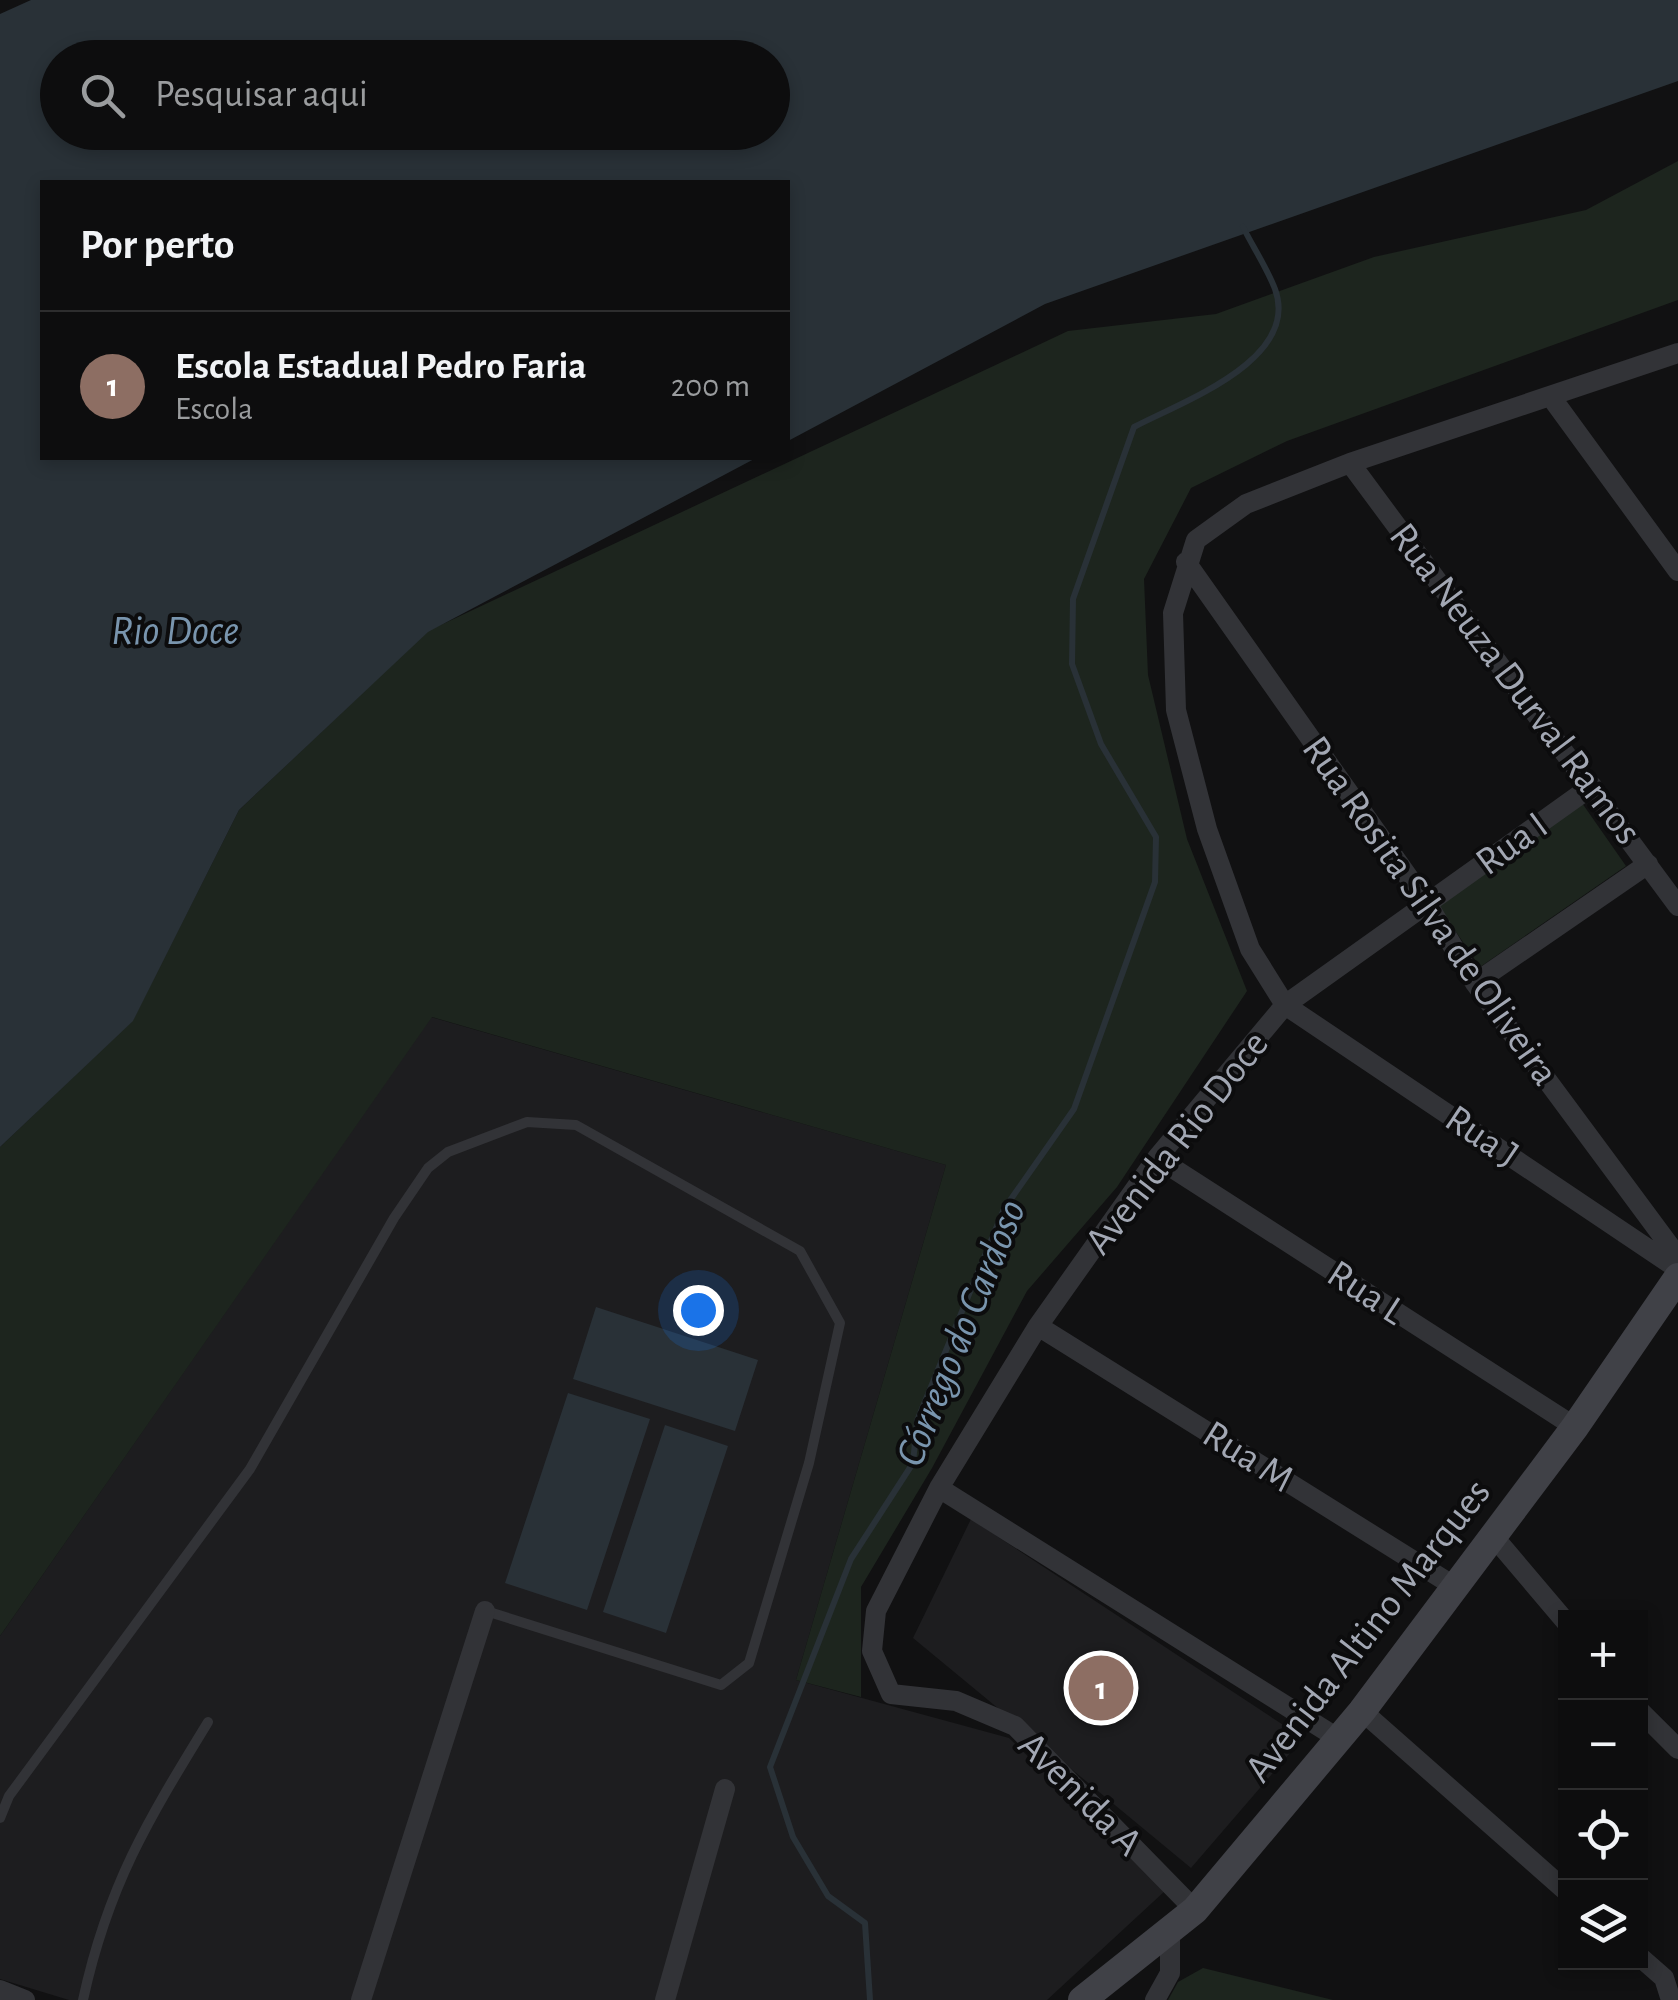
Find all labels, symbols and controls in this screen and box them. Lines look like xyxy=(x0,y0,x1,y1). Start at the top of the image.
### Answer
search box xyxy=(40,40,790,150)
icon: search xyxy=(75,68,130,123)
text: Pesquisar aqui xyxy=(155,76,368,114)
text: Por perto xyxy=(80,224,234,266)
text: Escola Estadual Pedro Faria xyxy=(175,348,587,386)
text: 1 xyxy=(107,370,118,402)
text: 200 m xyxy=(671,370,750,402)
text: Escola xyxy=(175,393,253,425)
street label: Rua Neuza Durval Ramos xyxy=(1382,516,1648,852)
water label: Rio Doce xyxy=(111,610,239,652)
street label: Rua Rosita Silva de Oliveira xyxy=(1294,729,1566,1093)
street label: Rua I xyxy=(1469,805,1555,883)
street label: Avenida Rio Doce xyxy=(1078,1024,1276,1262)
street label: Rua J xyxy=(1438,1098,1526,1176)
water label: Córrego do Cardoso xyxy=(889,1194,1033,1472)
street label: Rua L xyxy=(1320,1253,1412,1333)
your location xyxy=(673,1285,724,1336)
street label: Rua M xyxy=(1196,1414,1300,1500)
street label: Avenida Altino Marques xyxy=(1238,1472,1498,1790)
map controls xyxy=(1558,1610,1648,1970)
button: + xyxy=(1558,1610,1648,1700)
pin: 1 xyxy=(1068,1650,1134,1726)
button: − xyxy=(1558,1700,1648,1790)
street label: Avenida A xyxy=(1011,1725,1149,1863)
button: locate xyxy=(1558,1790,1648,1880)
button: layers xyxy=(1558,1880,1648,1970)

